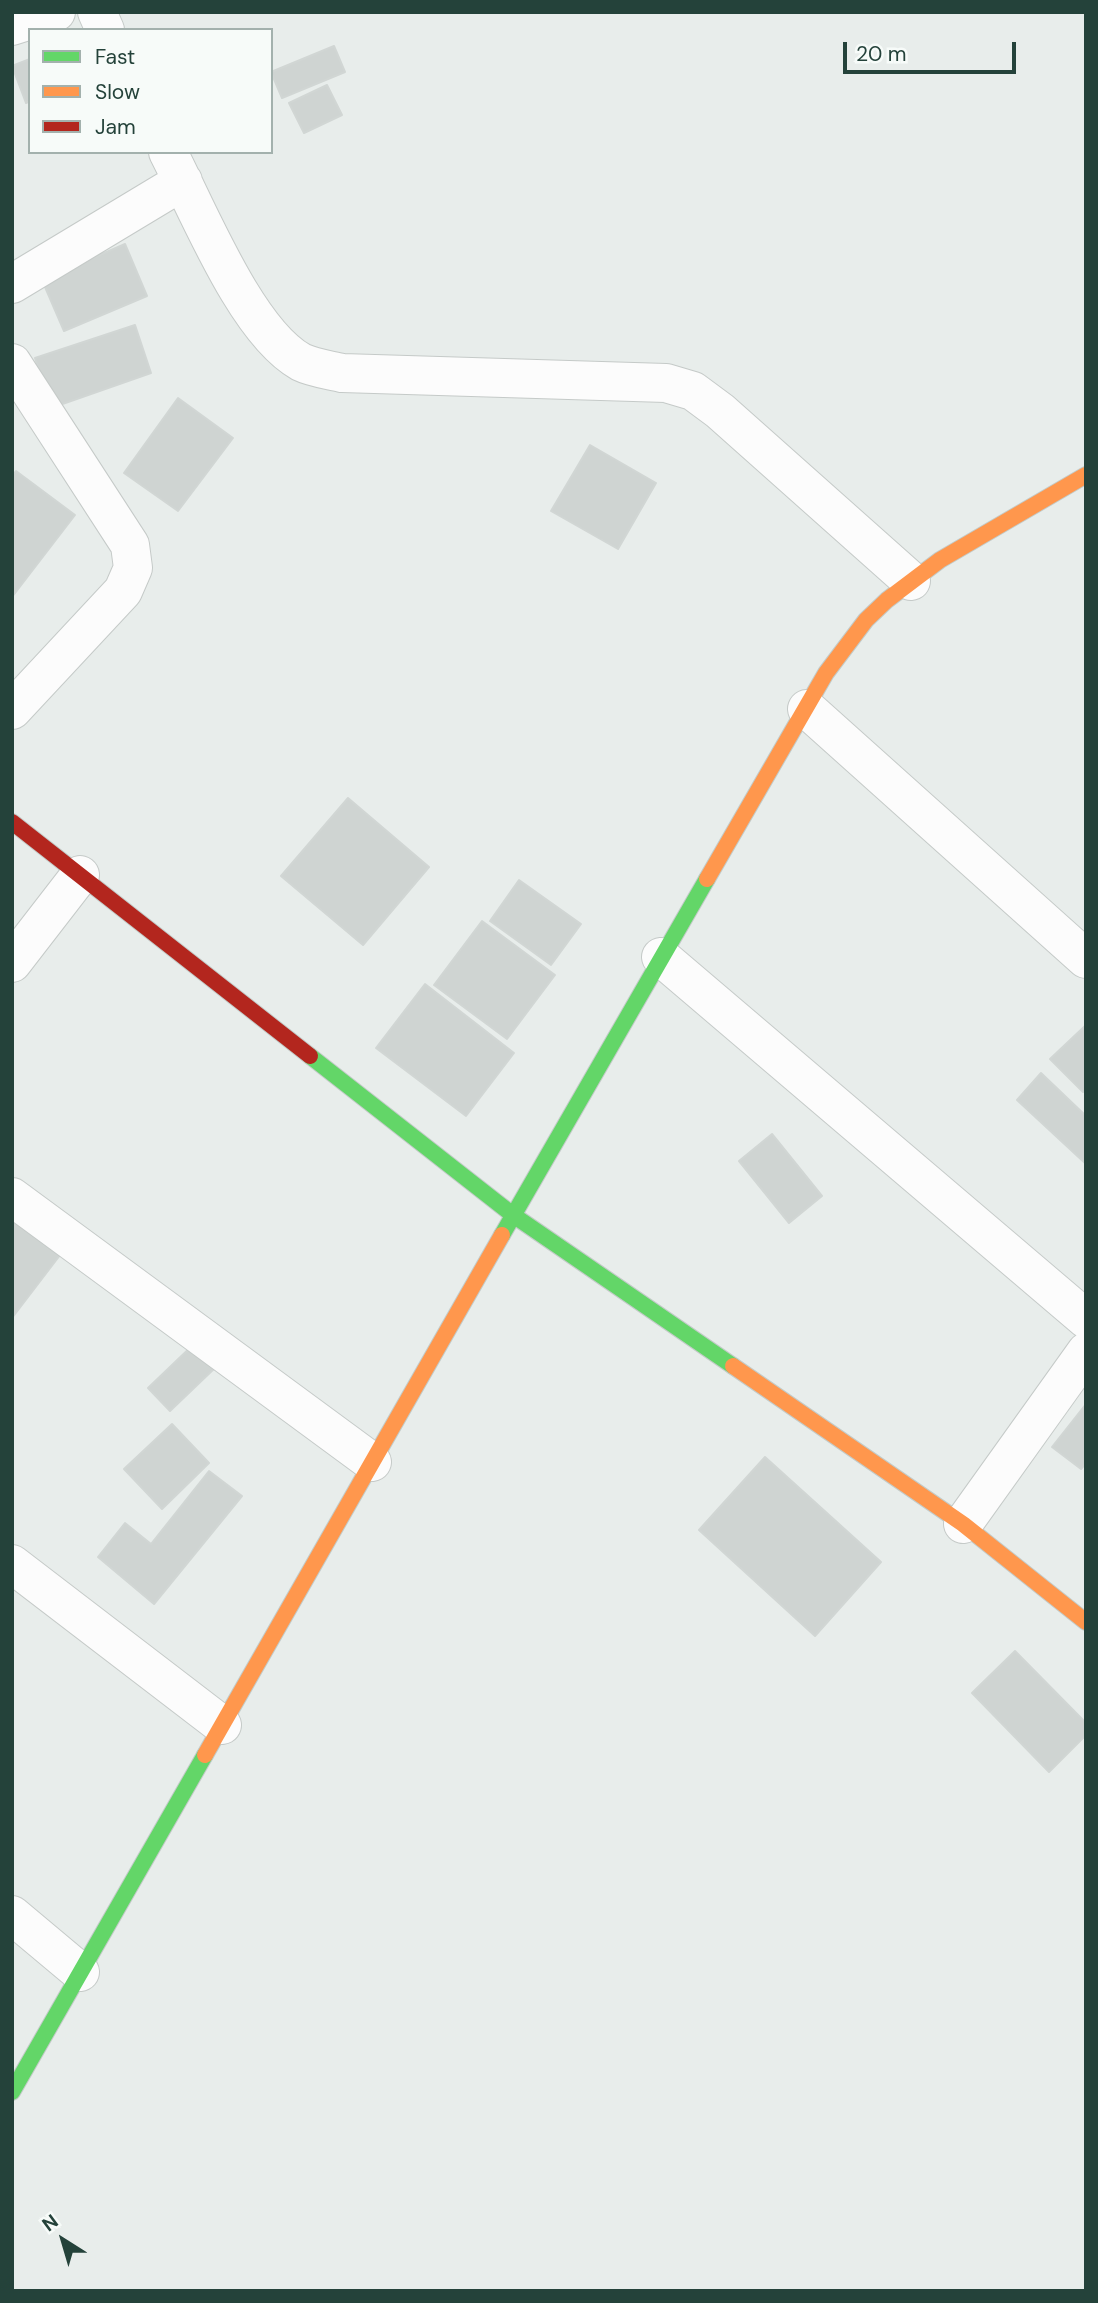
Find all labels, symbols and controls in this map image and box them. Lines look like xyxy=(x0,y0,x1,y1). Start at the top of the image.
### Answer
legend xyxy=(28,28,273,154)
scale bar xyxy=(846,28,1019,72)
text: 20 m xyxy=(856,40,907,68)
text: Fast xyxy=(95,43,135,71)
text: Slow xyxy=(95,78,140,106)
text: Jam xyxy=(95,113,136,141)
north arrow xyxy=(28,2205,98,2275)
text: N xyxy=(37,2209,63,2237)

